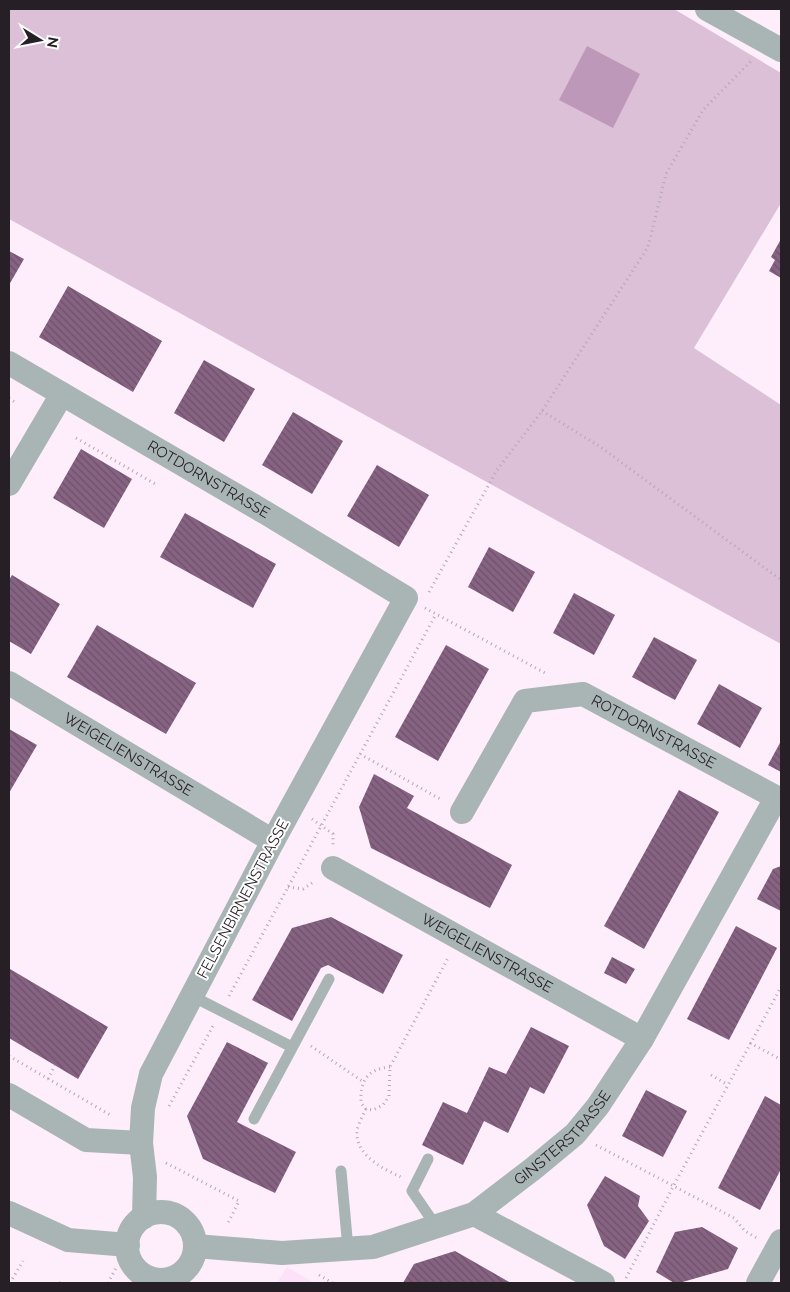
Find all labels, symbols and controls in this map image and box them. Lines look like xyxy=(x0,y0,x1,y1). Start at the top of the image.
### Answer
north arrow xyxy=(15,15,65,65)
text: N xyxy=(44,36,62,49)
street label: ROTDORNSTRASSE xyxy=(144,437,273,522)
street label: ROTDORNSTRASSE xyxy=(588,691,719,772)
street label: WEIGELIENSTRASSE xyxy=(61,709,196,800)
street label: FELSENBIRNENSTRASSE xyxy=(193,816,293,982)
street label: WEIGELIENSTRASSE xyxy=(418,910,556,997)
street label: GINSTERSTRASSE xyxy=(511,1087,615,1189)

